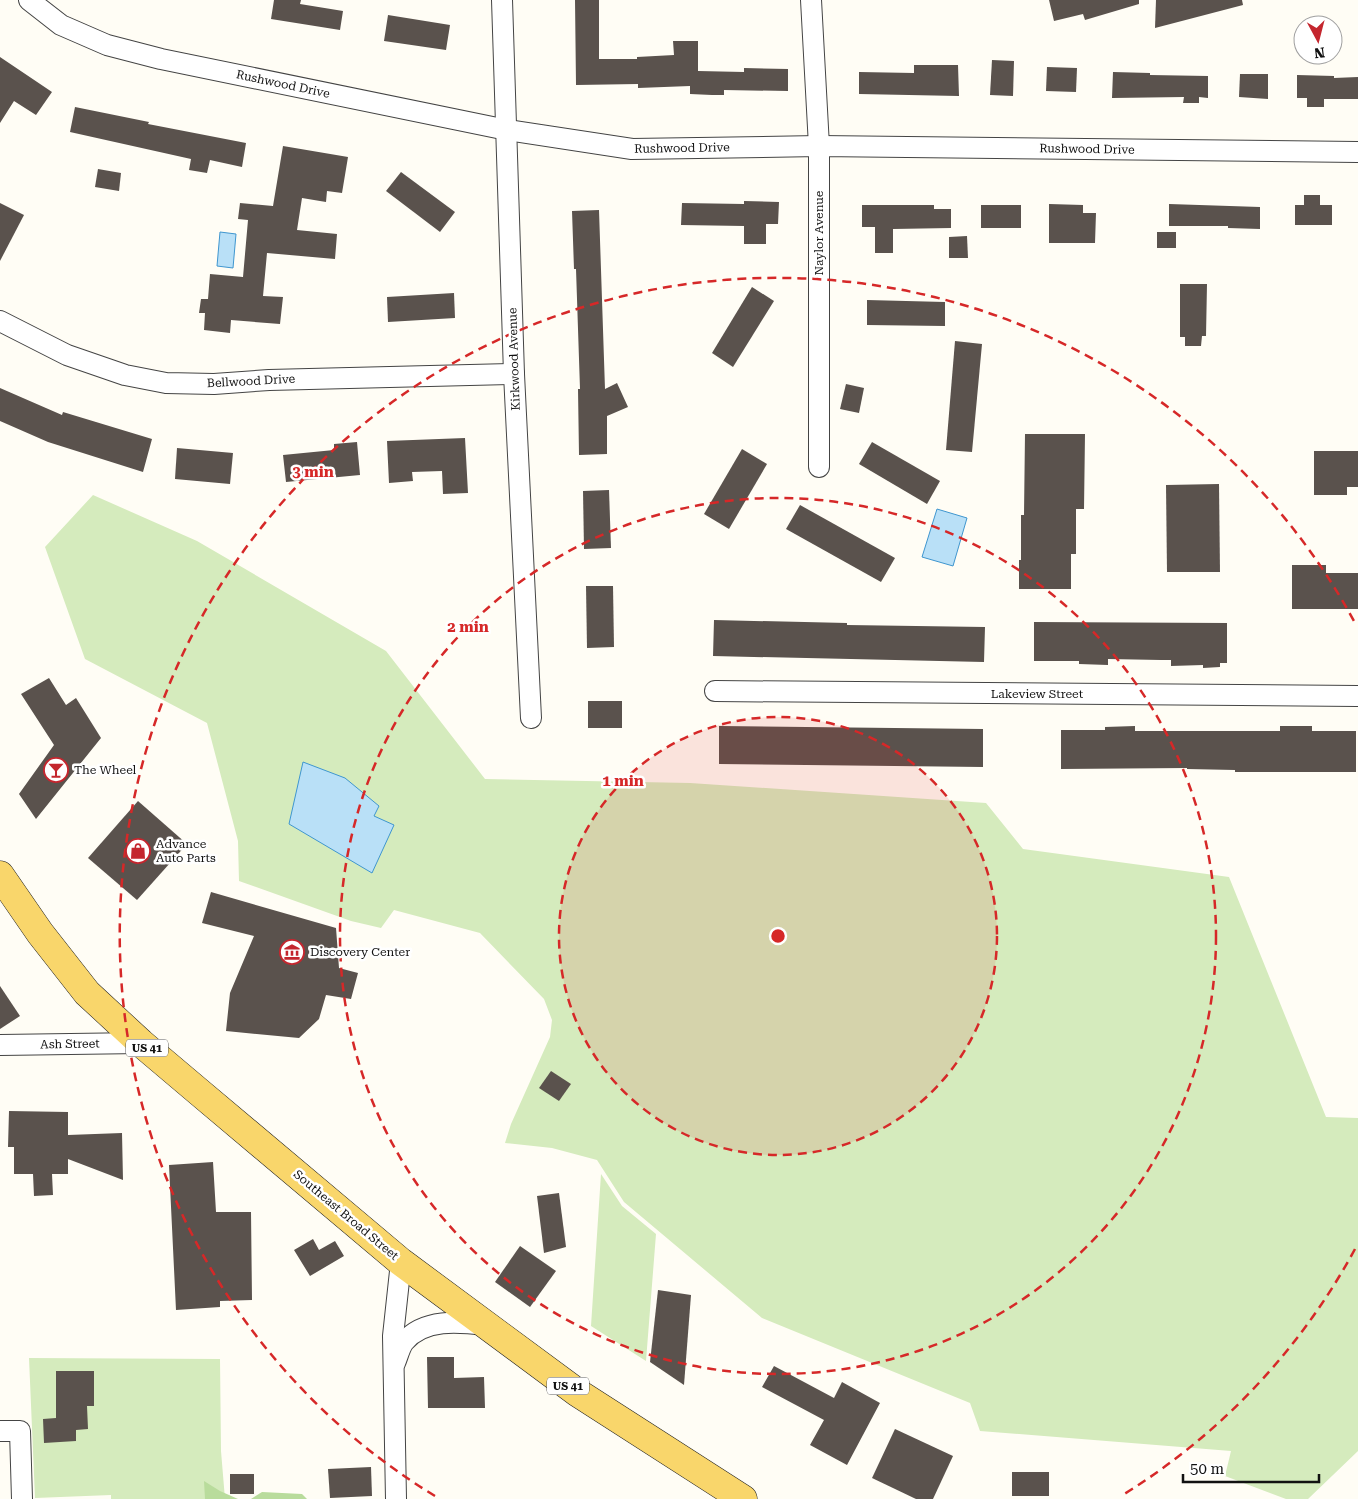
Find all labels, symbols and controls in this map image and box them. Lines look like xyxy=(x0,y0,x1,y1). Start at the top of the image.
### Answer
north arrow xyxy=(1293,15,1343,65)
text: N xyxy=(1313,44,1326,62)
street label: Rushwood Drive xyxy=(235,67,332,101)
street label: Rushwood Drive xyxy=(634,140,730,156)
street label: Rushwood Drive xyxy=(1039,141,1135,157)
street label: Naylor Avenue xyxy=(812,190,826,275)
street label: Kirkwood Avenue xyxy=(505,307,523,411)
street label: Bellwood Drive xyxy=(206,372,296,390)
text: 3 min xyxy=(292,463,334,481)
text: 2 min xyxy=(447,618,489,636)
street label: Lakeview Street xyxy=(991,687,1084,701)
bar icon: The Wheel xyxy=(43,757,69,783)
place label: The Wheel xyxy=(74,763,137,777)
text: 1 min xyxy=(602,772,644,790)
place label: Advance Auto Parts xyxy=(156,837,216,865)
shop icon: Advance Auto Parts xyxy=(125,838,151,864)
centre of rings xyxy=(769,927,787,945)
museum icon: Discovery Center xyxy=(279,939,305,965)
place label: Discovery Center xyxy=(310,945,410,959)
street label: Ash Street xyxy=(40,1036,100,1052)
road number: US 41 xyxy=(126,1040,168,1056)
street label: Southeast Broad Street xyxy=(291,1167,402,1263)
road number: US 41 xyxy=(547,1378,589,1394)
scale bar xyxy=(1183,1452,1319,1484)
text: 50 m xyxy=(1190,1460,1225,1478)

